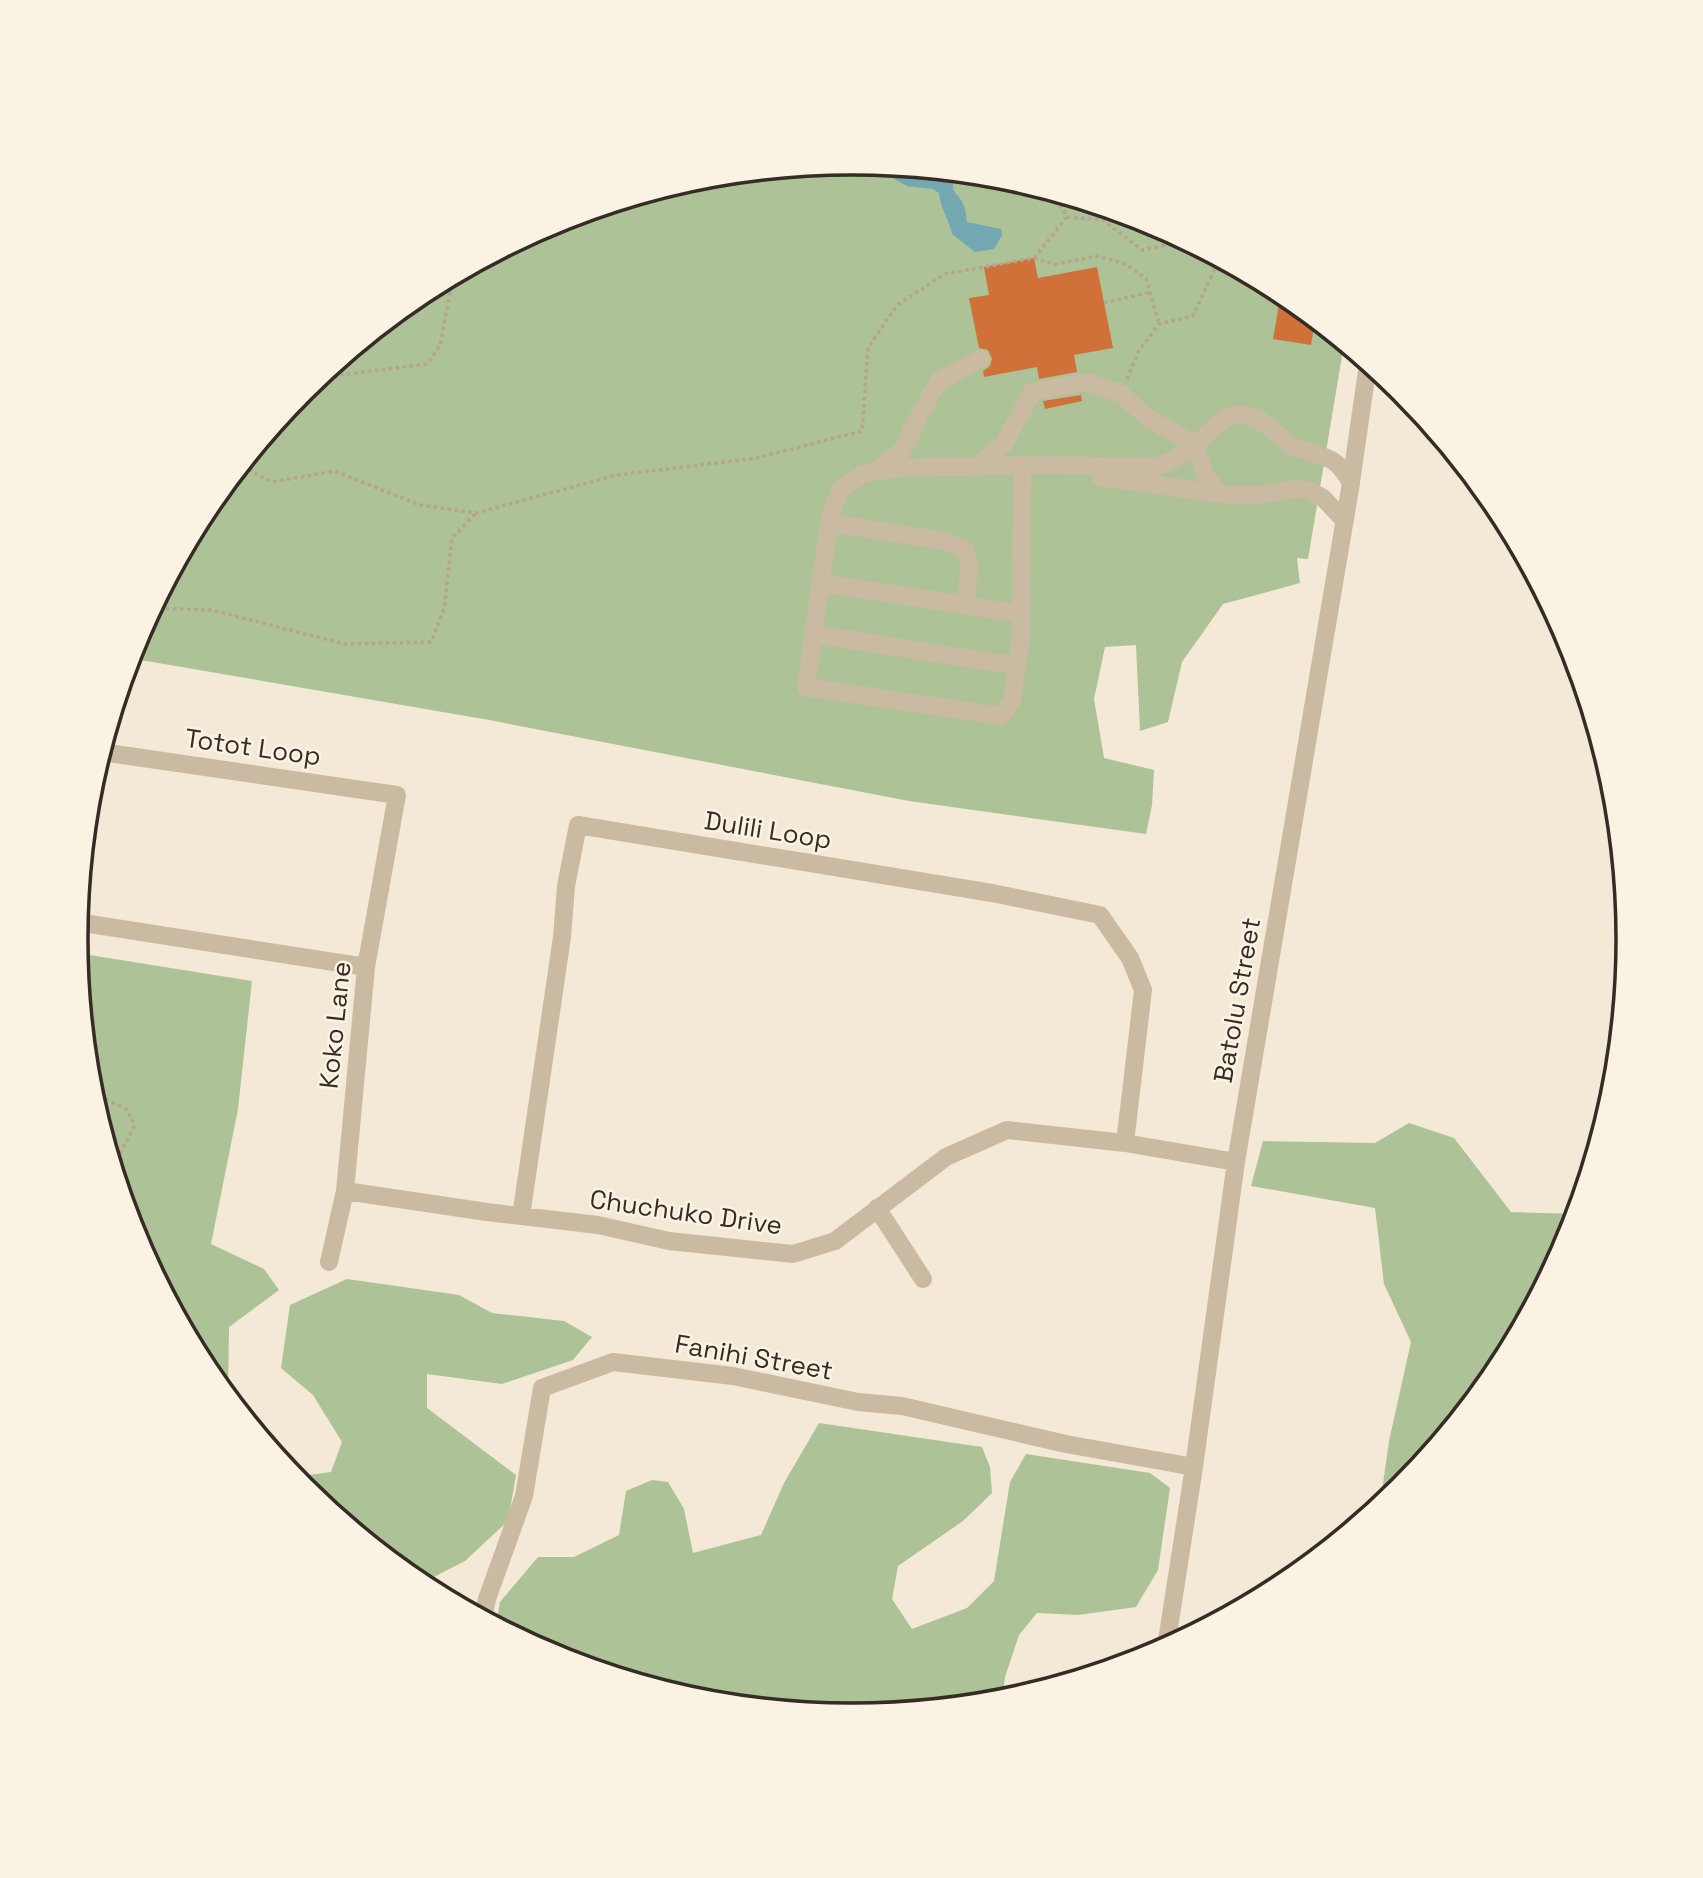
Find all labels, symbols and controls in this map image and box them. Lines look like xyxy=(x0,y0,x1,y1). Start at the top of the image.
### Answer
street label: Totot Loop xyxy=(183,721,323,773)
street label: Dulili Loop xyxy=(702,803,834,857)
street label: Batolu Street xyxy=(1206,915,1268,1085)
street label: Koko Lane xyxy=(311,960,359,1090)
street label: Chuchuko Drive xyxy=(588,1182,784,1242)
street label: Fanihi Street xyxy=(672,1326,836,1388)

